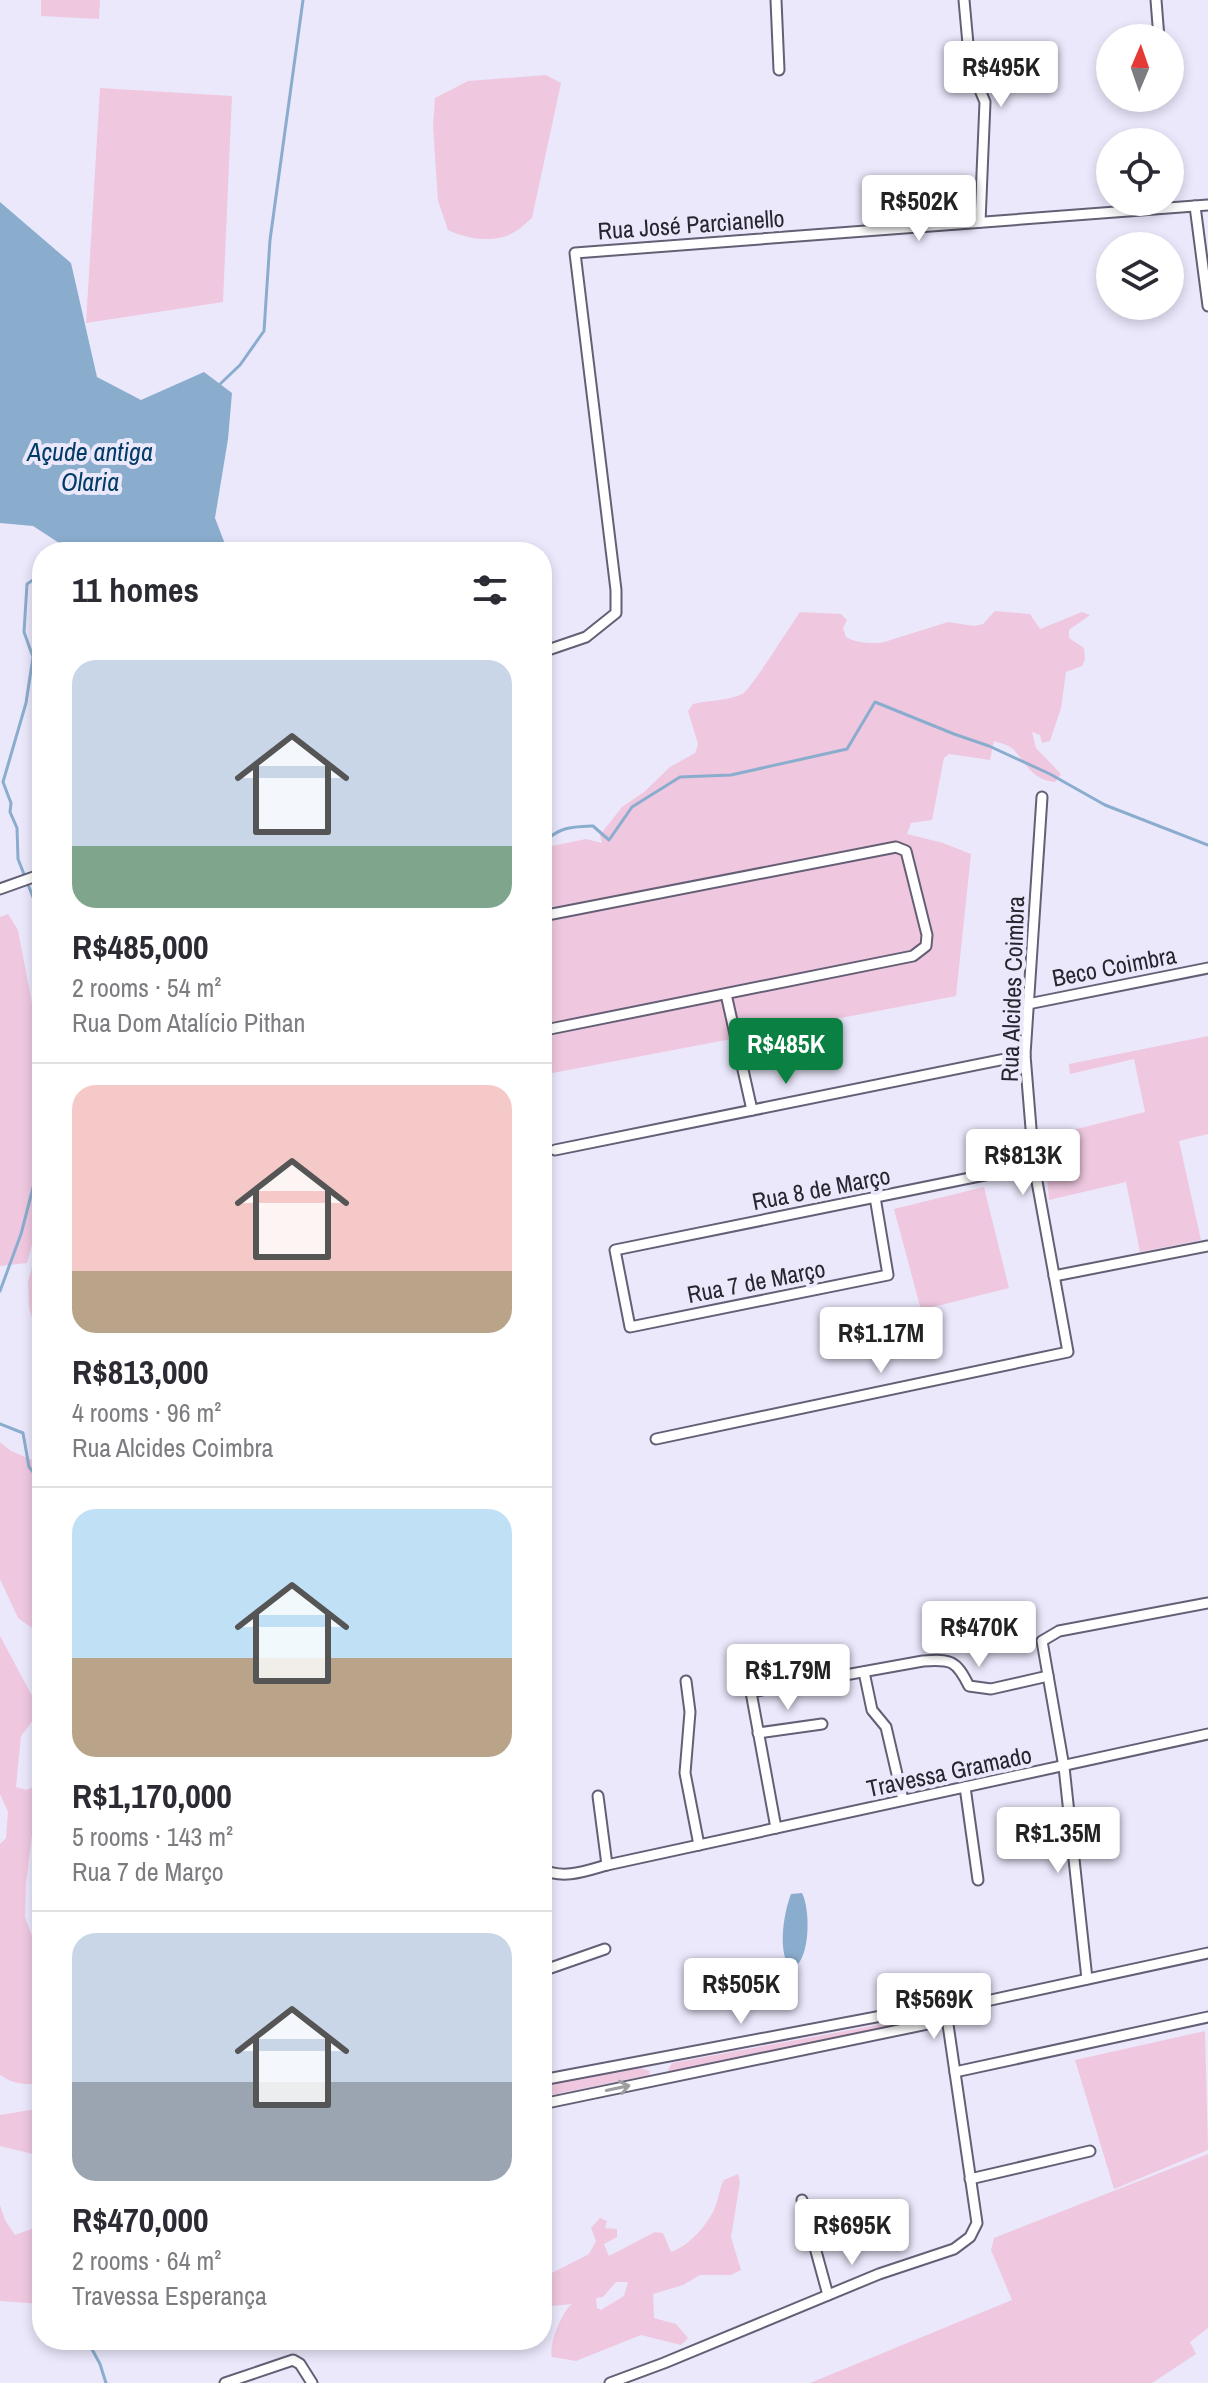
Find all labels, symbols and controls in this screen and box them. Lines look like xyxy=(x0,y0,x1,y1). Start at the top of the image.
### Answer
north arrow xyxy=(1096,24,1184,112)
map controls xyxy=(1096,24,1184,320)
pin: R$495K xyxy=(936,41,1066,109)
text: R$495K xyxy=(962,49,1040,84)
button: locate xyxy=(1096,128,1184,216)
pin: R$502K xyxy=(854,175,984,243)
text: R$502K xyxy=(880,183,958,218)
street label: Rua José Parcianello xyxy=(597,202,785,246)
button: layers xyxy=(1096,232,1184,320)
water label: Açude antiga Olaria xyxy=(26,434,153,499)
text: 11 homes xyxy=(72,567,199,613)
icon: filters xyxy=(468,568,512,612)
icon: home xyxy=(220,712,364,856)
street label: Rua Alcides Coimbra xyxy=(993,895,1031,1082)
text: R$485,000 xyxy=(72,924,208,970)
street label: Beco Coimbra xyxy=(1049,938,1179,994)
text: 2 rooms · 54 m² xyxy=(72,970,221,1005)
text: Rua Dom Atalício Pithan xyxy=(72,1005,305,1040)
pin: R$485K xyxy=(721,1018,851,1086)
text: R$485K xyxy=(747,1026,825,1061)
pin: R$813K xyxy=(958,1129,1088,1197)
icon: home xyxy=(220,1137,364,1281)
text: R$813K xyxy=(984,1137,1062,1172)
street label: Rua 8 de Março xyxy=(749,1159,893,1217)
street label: Rua 7 de Março xyxy=(684,1252,828,1310)
pin: R$1.17M xyxy=(807,1307,955,1375)
text: R$1.17M xyxy=(838,1315,924,1350)
text: R$813,000 xyxy=(72,1349,208,1395)
text: 4 rooms · 96 m² xyxy=(72,1395,221,1430)
text: Rua Alcides Coimbra xyxy=(72,1430,273,1465)
icon: home xyxy=(220,1561,364,1705)
pin: R$470K xyxy=(914,1601,1044,1669)
text: R$470K xyxy=(940,1609,1018,1644)
pin: R$1.79M xyxy=(714,1644,862,1712)
text: R$1.79M xyxy=(745,1652,831,1687)
street label: Travessa Gramado xyxy=(864,1738,1034,1804)
text: R$1,170,000 xyxy=(72,1773,232,1819)
pin: R$1.35M xyxy=(984,1807,1132,1875)
text: R$1.35M xyxy=(1015,1815,1101,1850)
text: 5 rooms · 143 m² xyxy=(72,1819,233,1854)
text: Rua 7 de Março xyxy=(72,1854,224,1889)
pin: R$505K xyxy=(676,1958,806,2026)
text: R$505K xyxy=(702,1966,780,2001)
pin: R$569K xyxy=(869,1973,999,2041)
text: R$569K xyxy=(895,1981,973,2016)
icon: home xyxy=(220,1985,364,2129)
one-way arrow xyxy=(605,2080,631,2095)
text: R$470,000 xyxy=(72,2197,208,2243)
pin: R$695K xyxy=(787,2199,917,2267)
text: R$695K xyxy=(813,2207,891,2242)
text: 2 rooms · 64 m² xyxy=(72,2243,221,2278)
text: Travessa Esperança xyxy=(72,2278,267,2313)

